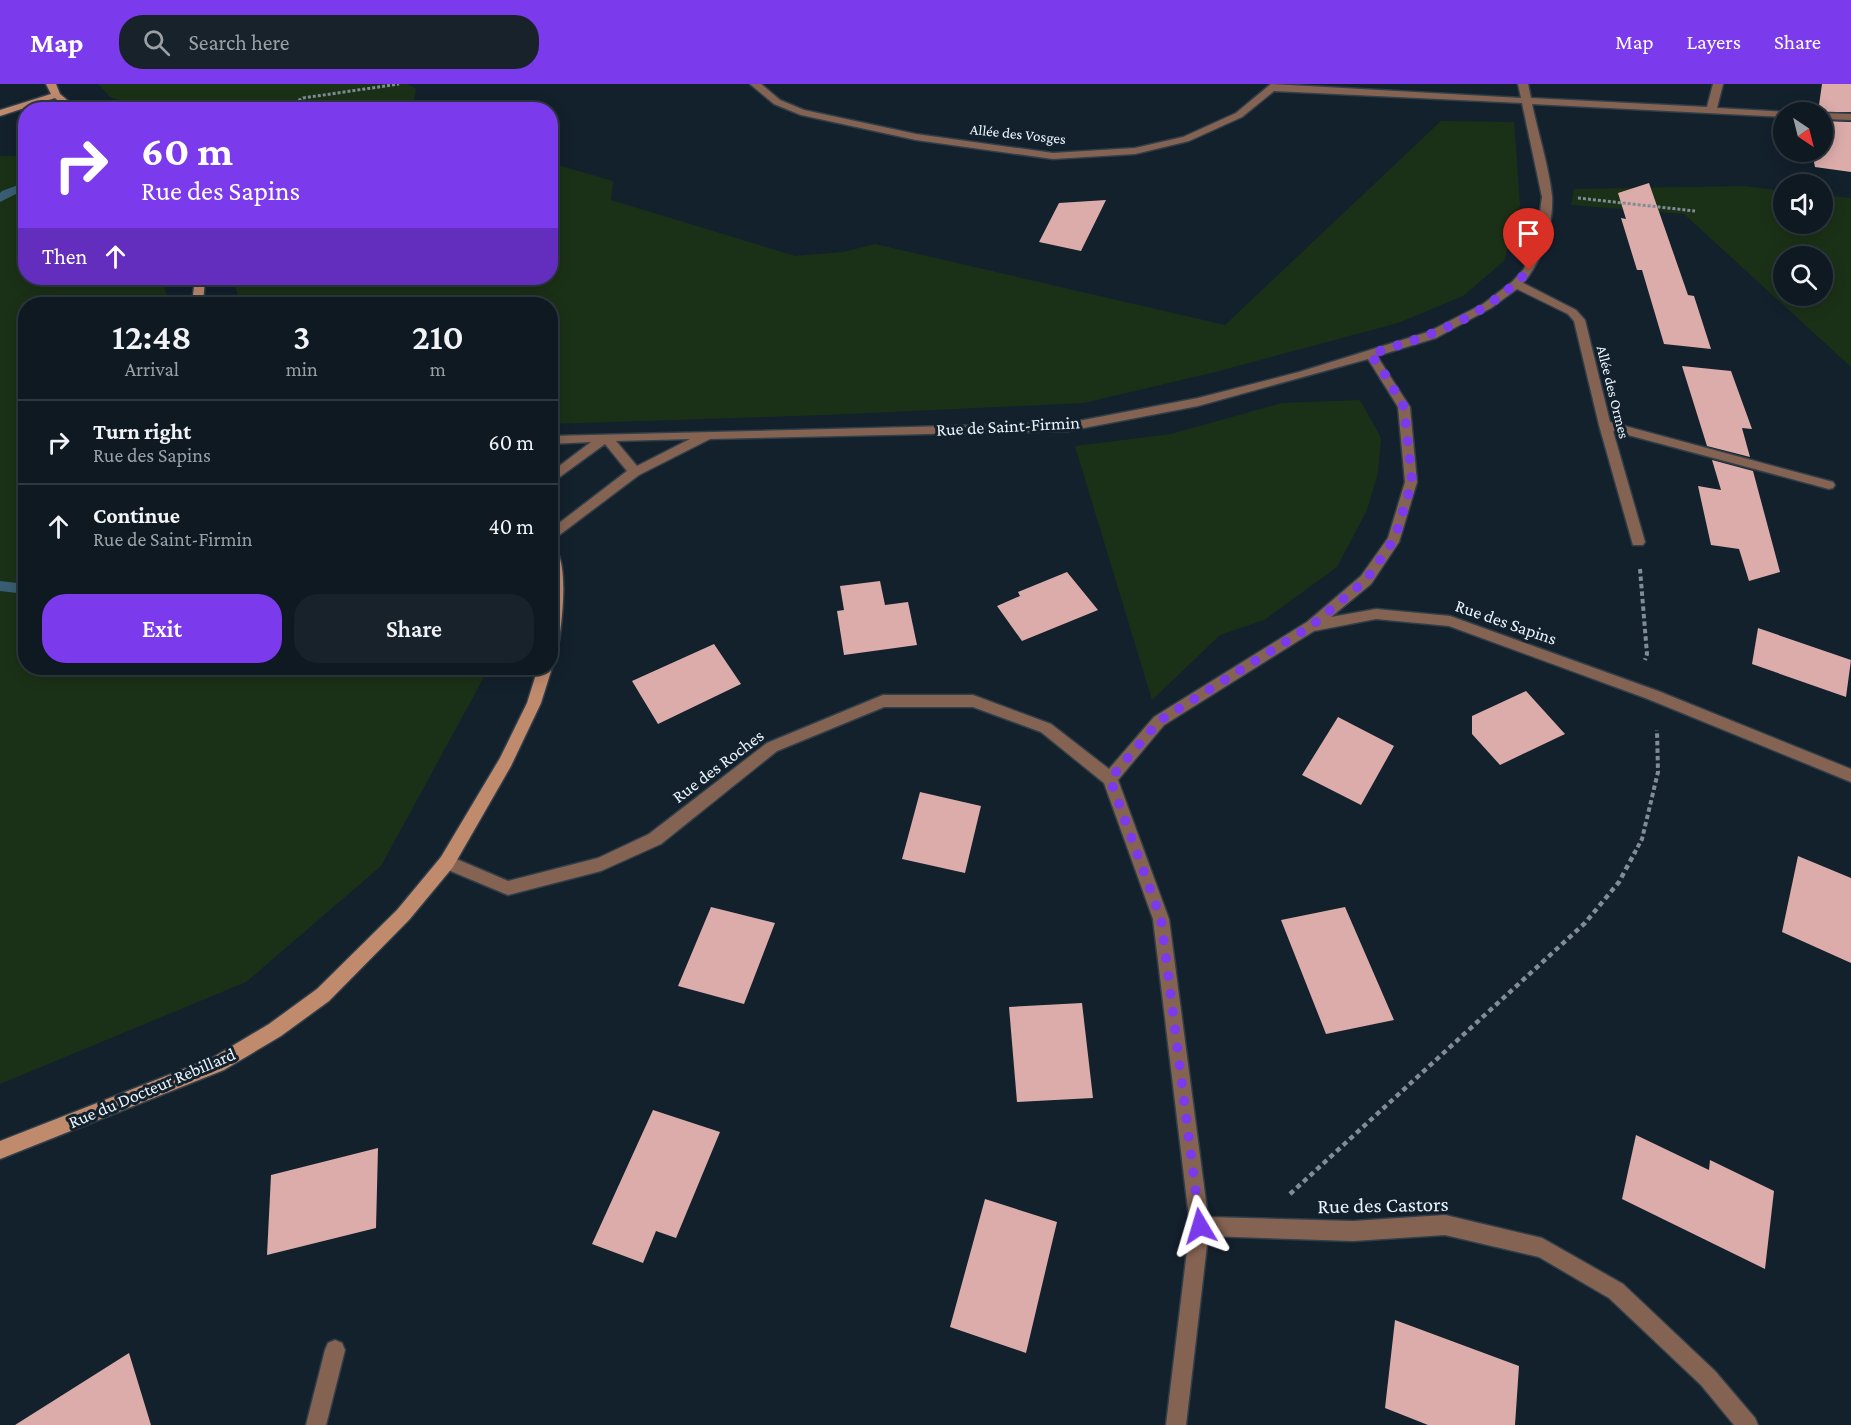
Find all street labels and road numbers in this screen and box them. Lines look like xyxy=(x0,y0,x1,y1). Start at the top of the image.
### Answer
street label: Allée des Vosges xyxy=(969,121,1067,148)
street label: Allée des Ormes xyxy=(1594,344,1632,440)
street label: Rue de Saint-Firmin xyxy=(936,412,1081,440)
street label: Rue des Sapins xyxy=(1453,595,1559,649)
street label: Rue des Roches xyxy=(668,725,768,807)
street label: Rue du Docteur Rebillard xyxy=(66,1044,239,1132)
street label: Rue des Castors xyxy=(1317,1192,1449,1218)

